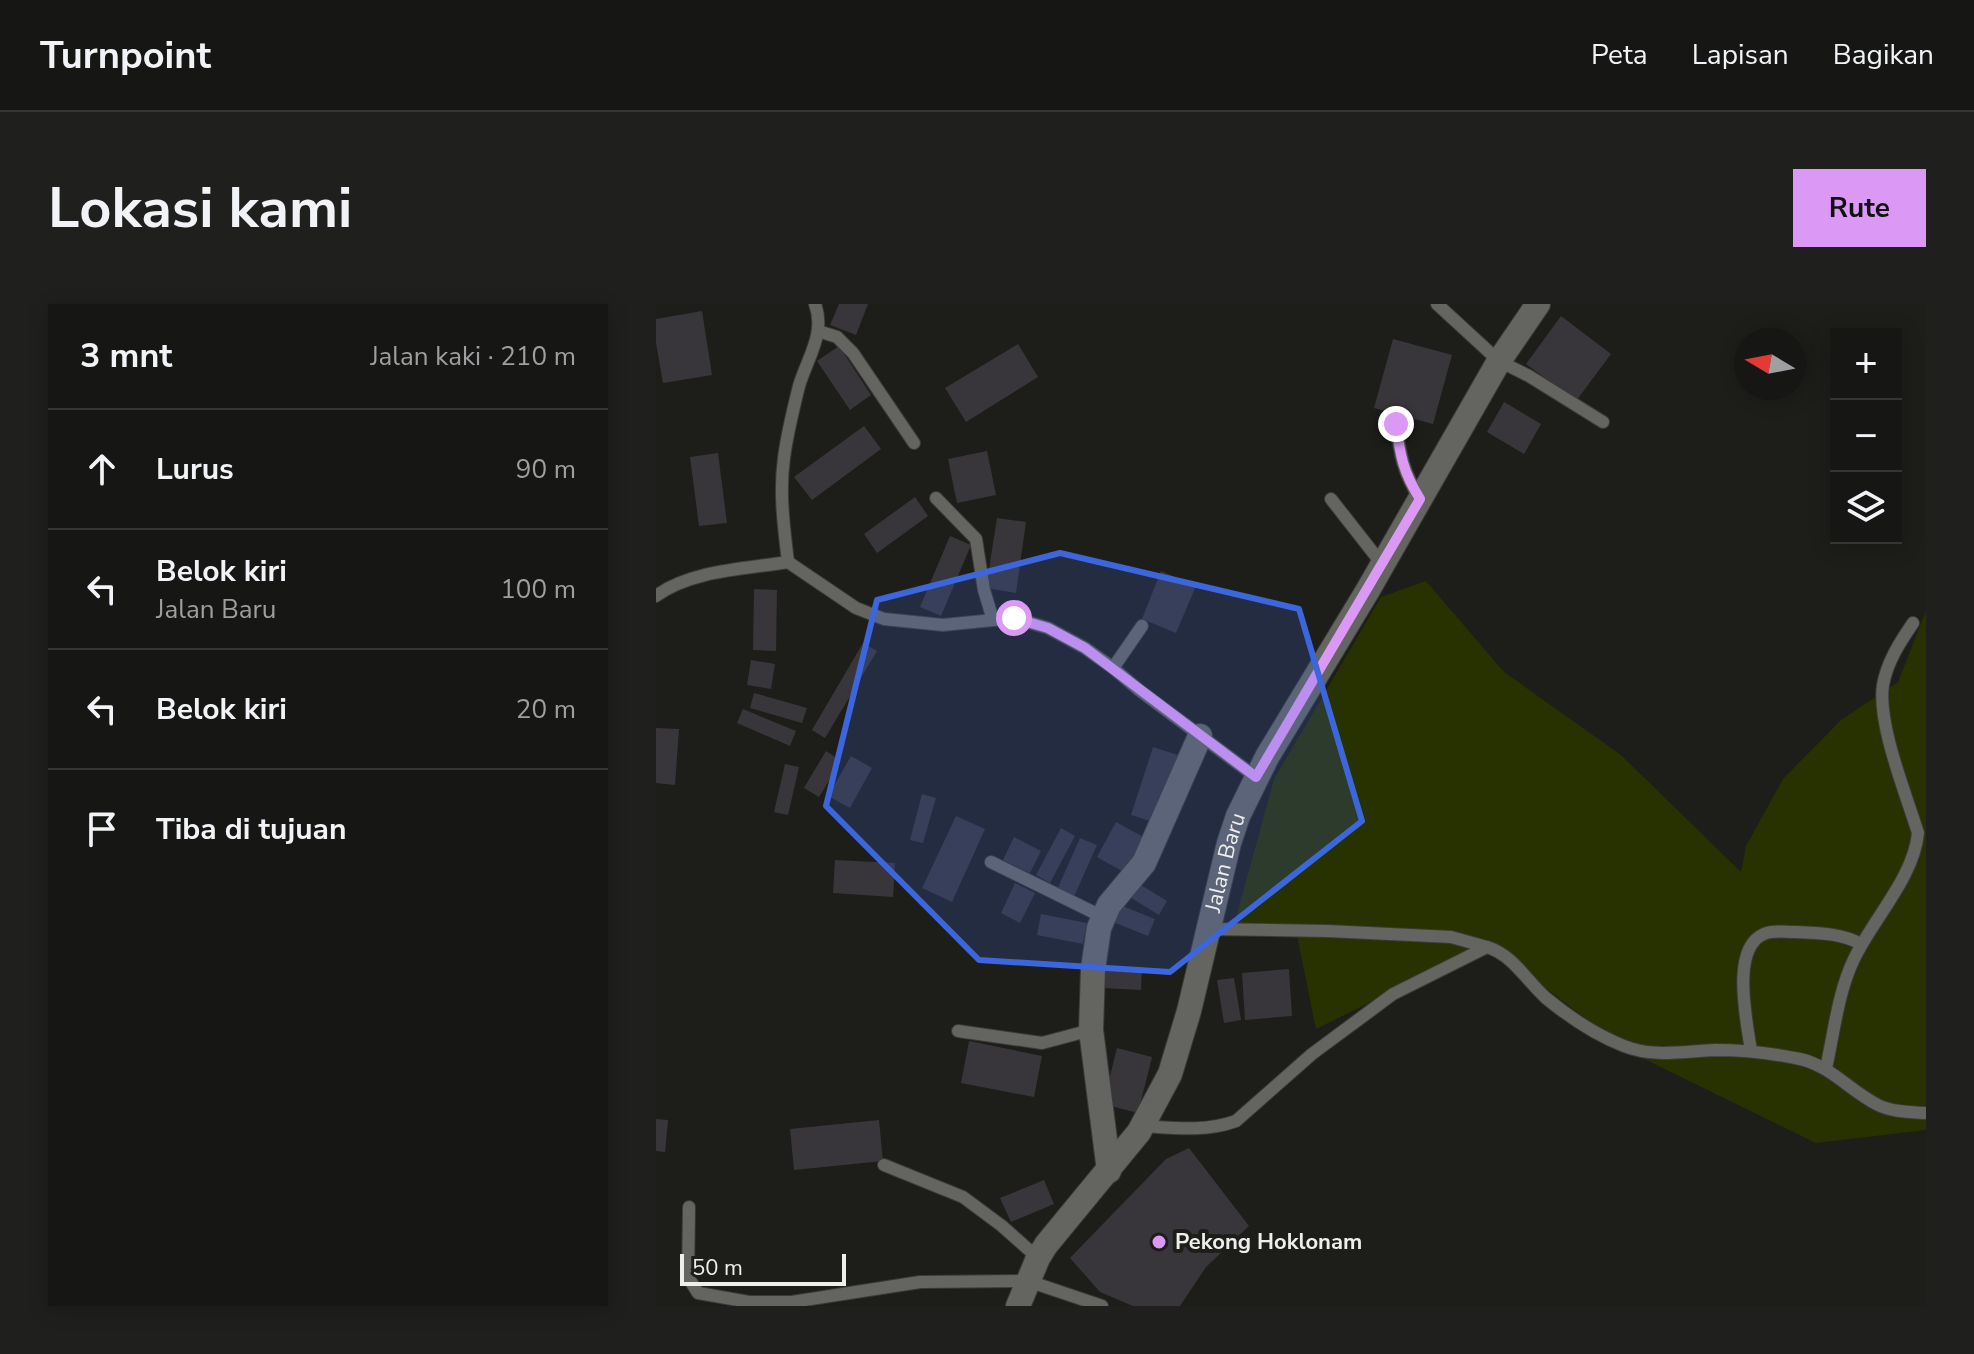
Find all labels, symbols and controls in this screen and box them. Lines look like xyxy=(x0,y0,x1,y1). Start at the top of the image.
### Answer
text: Turnpoint xyxy=(40,30,211,81)
text: Peta xyxy=(1591,36,1648,74)
text: Lapisan xyxy=(1692,36,1789,74)
text: Bagikan xyxy=(1833,36,1934,74)
button: Rute xyxy=(1793,169,1926,247)
text: Lokasi kami xyxy=(48,170,352,247)
north arrow xyxy=(1734,328,1806,400)
map controls xyxy=(1830,328,1902,544)
button: + xyxy=(1830,328,1902,400)
text: 3 mnt xyxy=(80,333,172,379)
text: Jalan kaki · 210 m xyxy=(370,339,576,374)
button: − xyxy=(1830,400,1902,472)
route end xyxy=(1378,406,1414,442)
icon: ahead xyxy=(80,447,124,491)
text: Lurus xyxy=(156,449,234,490)
text: 90 m xyxy=(516,452,576,487)
button: layers xyxy=(1830,472,1902,544)
text: Belok kiri xyxy=(156,551,287,592)
icon: left xyxy=(80,567,124,611)
text: 100 m xyxy=(500,572,576,607)
text: Jalan Baru xyxy=(156,592,276,627)
route start xyxy=(996,600,1032,636)
icon: left xyxy=(80,687,124,731)
text: Belok kiri xyxy=(156,689,287,730)
text: 20 m xyxy=(516,692,576,727)
icon: arrive xyxy=(80,807,124,851)
text: Tiba di tujuan xyxy=(156,809,347,850)
street label: Jalan Baru xyxy=(1198,809,1253,916)
place label: Pekong Hoklonam xyxy=(1175,1227,1362,1257)
marker: Pekong Hoklonam xyxy=(1150,1233,1168,1251)
scale bar xyxy=(680,1250,846,1286)
text: 50 m xyxy=(692,1253,743,1283)

